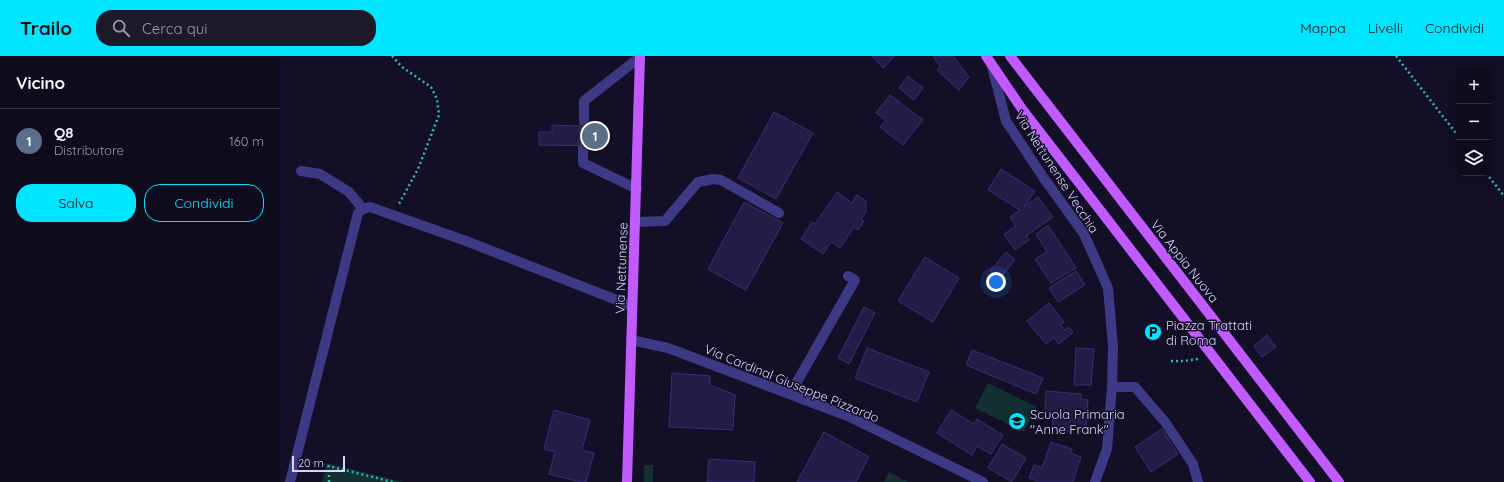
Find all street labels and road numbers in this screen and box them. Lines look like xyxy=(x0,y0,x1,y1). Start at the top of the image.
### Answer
street label: Via Nettunense Vecchia xyxy=(1011,108,1103,236)
street label: Via Appia Nuova xyxy=(1148,216,1222,306)
street label: Via Nettunense xyxy=(611,222,631,314)
street label: Via Cardinal Giuseppe Pizzardo xyxy=(702,341,882,426)

